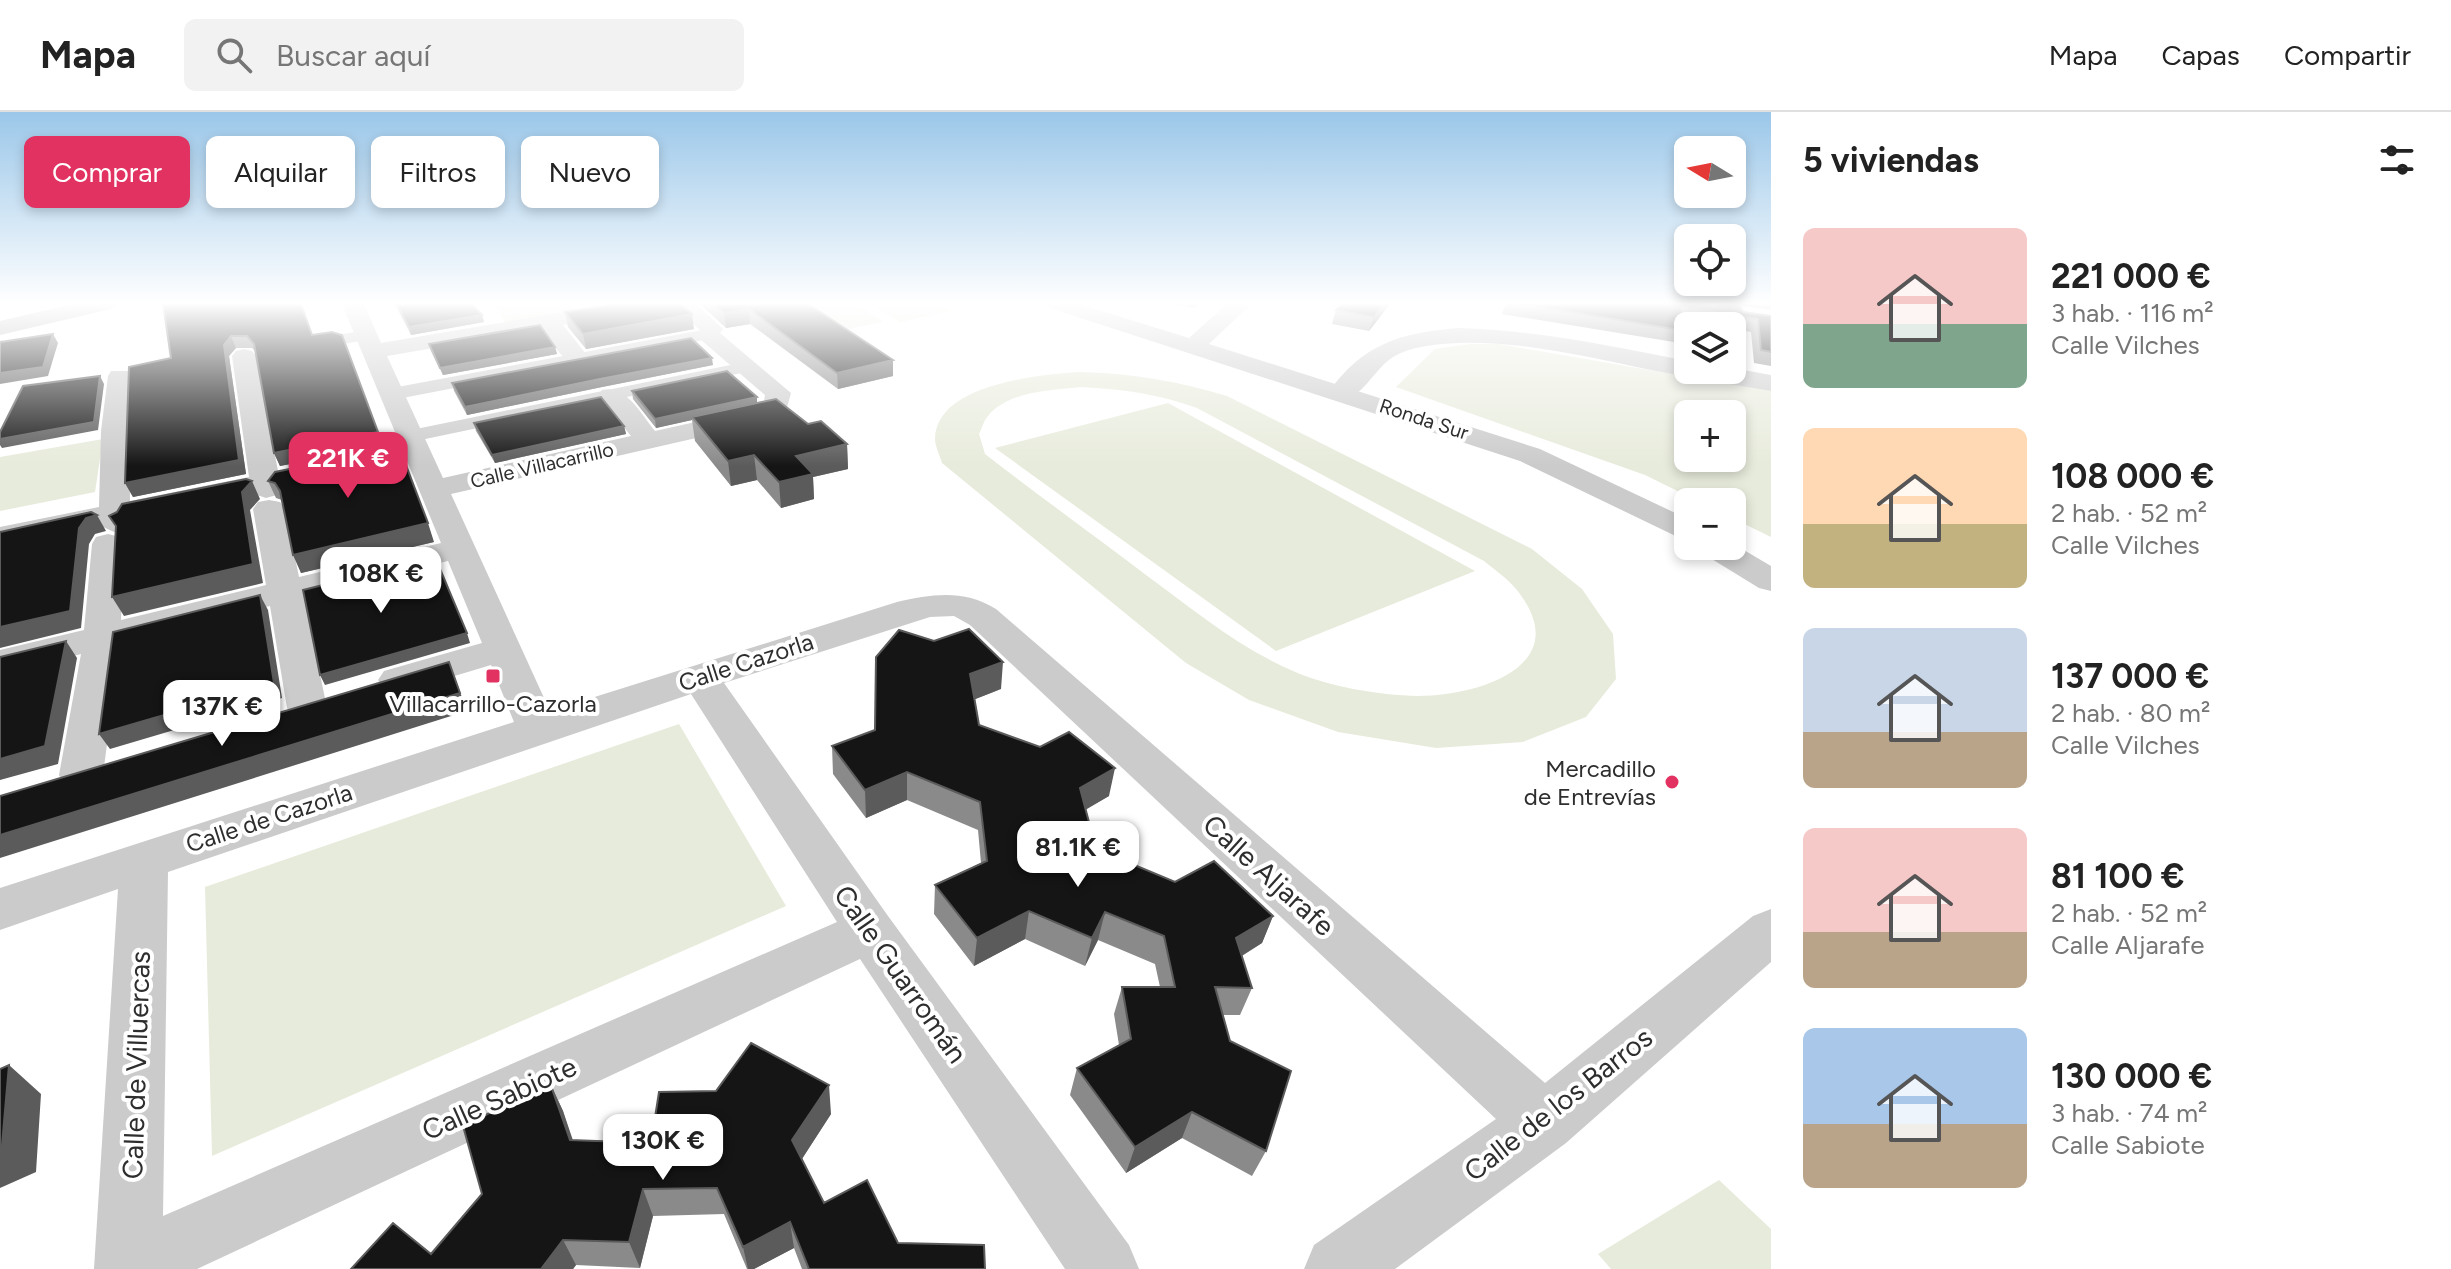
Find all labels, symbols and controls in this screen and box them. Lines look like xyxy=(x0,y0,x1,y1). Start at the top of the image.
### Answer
search box xyxy=(184,19,744,91)
text: Mapa xyxy=(40,32,136,78)
icon: search xyxy=(212,33,256,77)
text: Buscar aquí xyxy=(276,37,430,74)
text: Mapa xyxy=(2049,38,2118,72)
text: Capas xyxy=(2162,38,2240,72)
text: Compartir xyxy=(2284,38,2411,72)
chip: Comprar xyxy=(24,136,190,208)
chip: Alquilar xyxy=(206,136,355,208)
chip: Filtros xyxy=(371,136,505,208)
chip: Nuevo xyxy=(521,136,659,208)
north arrow xyxy=(1674,136,1746,208)
map controls xyxy=(1674,136,1746,560)
icon: filters xyxy=(2375,138,2419,182)
text: 5 viviendas xyxy=(1803,140,1979,181)
button: locate xyxy=(1674,224,1746,296)
text: 221 000 € xyxy=(2051,256,2211,297)
icon: home xyxy=(1867,260,1963,356)
text: 3 hab. · 116 m² xyxy=(2051,297,2214,329)
button: layers xyxy=(1674,312,1746,384)
text: Calle Vilches xyxy=(2051,329,2200,361)
street label: Ronda Sur xyxy=(1376,393,1472,445)
button: + xyxy=(1674,400,1746,472)
pin: 221K € xyxy=(283,432,413,500)
street label: Calle Villacarrillo xyxy=(468,437,616,493)
text: 221K € xyxy=(307,442,389,474)
text: 108 000 € xyxy=(2051,456,2214,497)
icon: home xyxy=(1867,460,1963,556)
button: − xyxy=(1674,488,1746,560)
text: 2 hab. · 52 m² xyxy=(2051,497,2207,529)
text: Calle Vilches xyxy=(2051,529,2200,561)
pin: 108K € xyxy=(316,547,446,615)
text: 108K € xyxy=(338,557,424,589)
street label: Calle Cazorla xyxy=(675,627,817,697)
text: 137 000 € xyxy=(2051,656,2209,697)
icon: home xyxy=(1867,660,1963,756)
marker: Villacarrillo-Cazorla xyxy=(484,667,502,685)
pin: 137K € xyxy=(157,680,287,748)
place label: Villacarrillo-Cazorla xyxy=(389,689,597,718)
text: 137K € xyxy=(181,690,263,722)
text: 2 hab. · 80 m² xyxy=(2051,697,2210,729)
text: Calle Vilches xyxy=(2051,729,2200,761)
place label: Mercadillo de Entrevías xyxy=(1524,754,1656,811)
marker: Mercadillo de Entrevías xyxy=(1663,773,1681,791)
street label: Calle de Cazorla xyxy=(182,777,356,859)
street label: Calle Aljarafe xyxy=(1196,807,1342,943)
pin: 81.1K € xyxy=(1004,821,1152,889)
text: 81.1K € xyxy=(1035,831,1121,863)
text: 81 100 € xyxy=(2051,856,2184,897)
icon: home xyxy=(1867,860,1963,956)
street label: Calle Guarromán xyxy=(827,879,975,1069)
text: 2 hab. · 52 m² xyxy=(2051,897,2207,929)
text: Calle Aljarafe xyxy=(2051,929,2204,961)
street label: Calle de Villuercas xyxy=(115,950,157,1180)
street label: Calle de los Barros xyxy=(1457,1020,1659,1188)
street label: Calle Sabiote xyxy=(417,1049,581,1147)
text: 130 000 € xyxy=(2051,1056,2212,1097)
icon: home xyxy=(1867,1060,1963,1156)
text: 3 hab. · 74 m² xyxy=(2051,1097,2207,1129)
pin: 130K € xyxy=(598,1114,728,1182)
text: 130K € xyxy=(621,1124,705,1156)
text: Calle Sabiote xyxy=(2051,1129,2205,1161)

